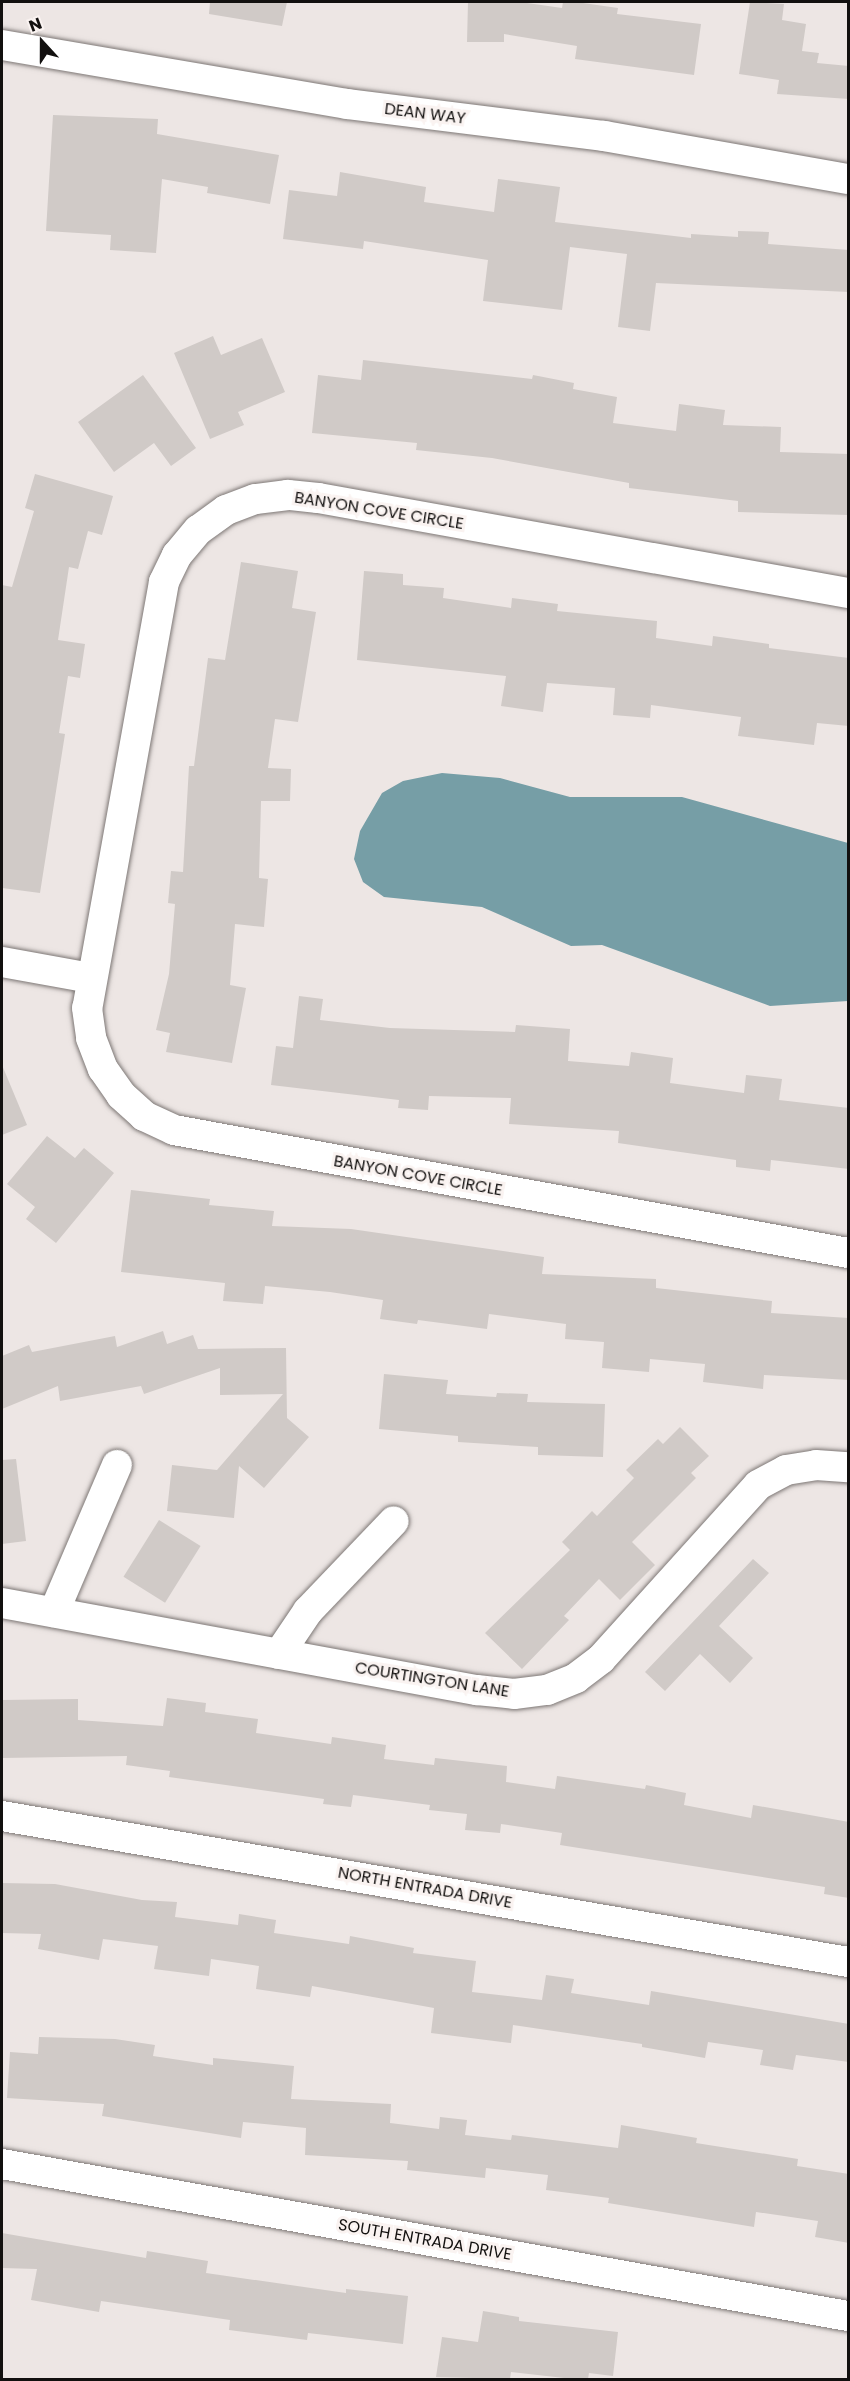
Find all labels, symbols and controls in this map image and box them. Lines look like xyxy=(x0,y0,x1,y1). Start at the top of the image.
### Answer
north arrow xyxy=(12,12,72,72)
text: N xyxy=(26,12,45,38)
street label: DEAN WAY xyxy=(383,100,467,128)
street label: BANYON COVE CIRCLE xyxy=(293,488,465,534)
street label: BANYON COVE CIRCLE xyxy=(332,1152,504,1200)
street label: COURTINGTON LANE xyxy=(354,1658,510,1702)
street label: NORTH ENTRADA DRIVE xyxy=(336,1863,514,1913)
street label: SOUTH ENTRADA DRIVE xyxy=(337,2215,513,2265)

